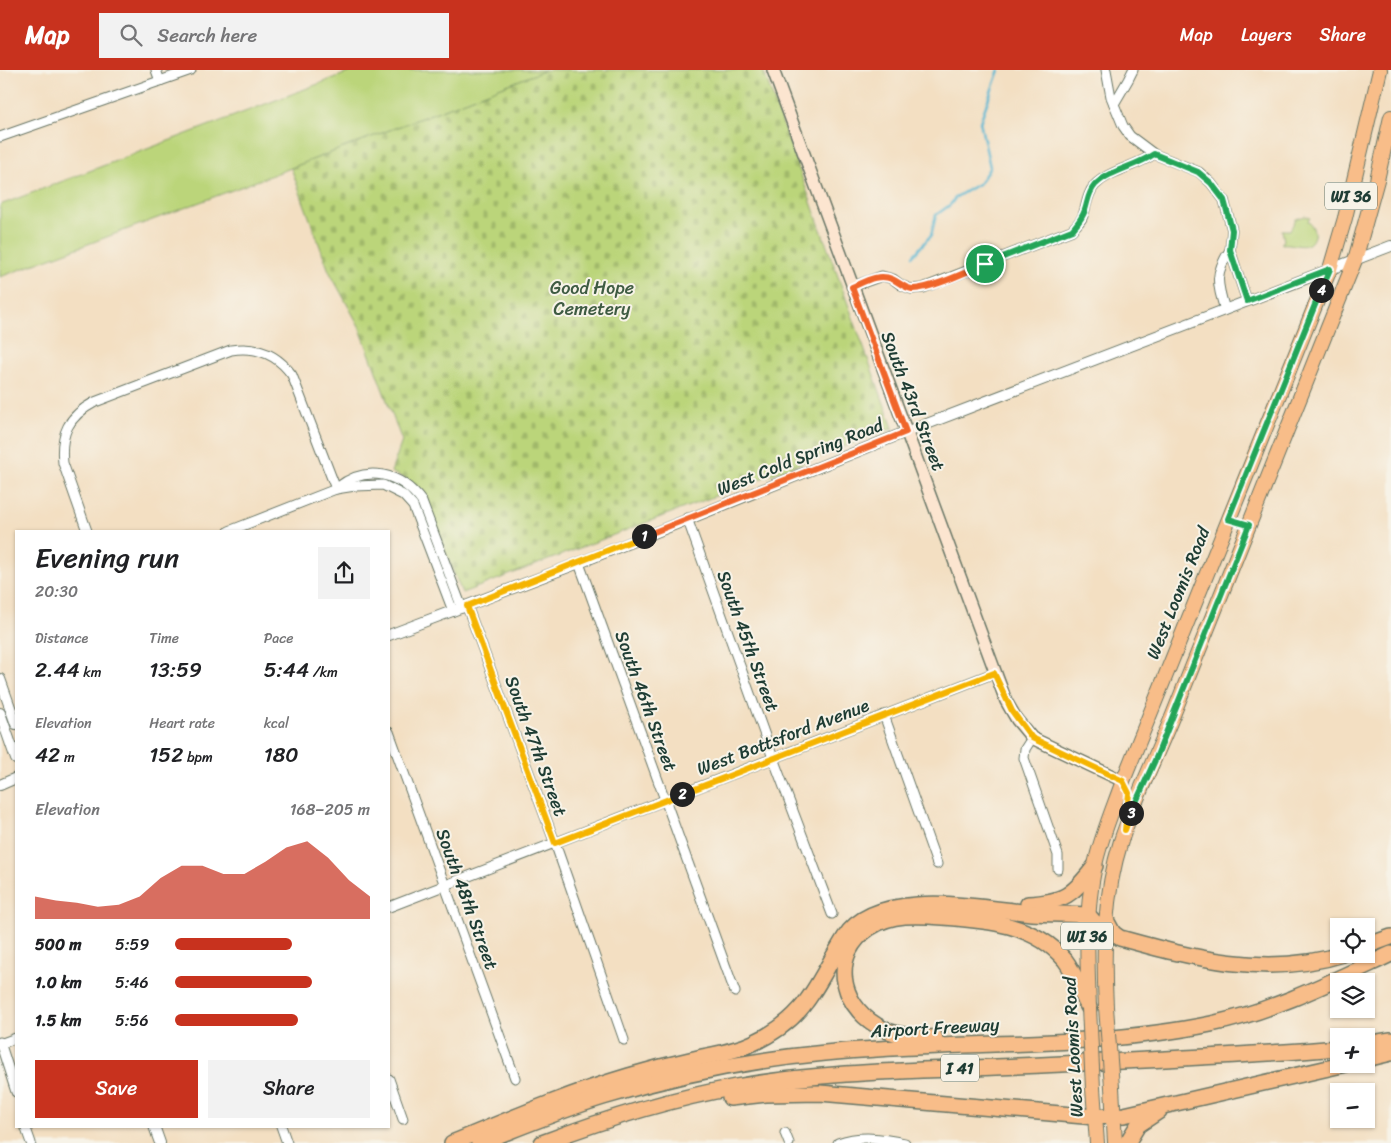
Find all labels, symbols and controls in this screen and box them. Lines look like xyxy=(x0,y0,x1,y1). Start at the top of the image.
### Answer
search box xyxy=(99,13,449,58)
text: Map xyxy=(25,14,69,56)
text: Search here xyxy=(157,19,257,52)
text: Map xyxy=(1180,19,1213,51)
text: Layers xyxy=(1241,19,1292,51)
text: Share xyxy=(1320,19,1366,51)
icon: search xyxy=(117,21,145,49)
road number: WI 36 xyxy=(1325,182,1377,210)
pin xyxy=(964,243,1006,285)
icon: arrive xyxy=(971,250,999,278)
park label: Good Hope Cemetery xyxy=(550,272,634,325)
pin: 4 xyxy=(1308,278,1334,302)
text: 4 xyxy=(1317,278,1326,303)
street label: South 43rd Street xyxy=(872,326,954,476)
street label: West Cold Spring Road xyxy=(712,408,890,505)
street label: West Loomis Road xyxy=(1137,520,1220,664)
pin: 1 xyxy=(632,524,656,548)
text: 1 xyxy=(641,524,648,549)
text: Evening run xyxy=(35,533,179,582)
button: share xyxy=(318,547,370,599)
street label: South 45th Street xyxy=(708,566,788,716)
text: 20:30 xyxy=(35,577,78,606)
text: Distance xyxy=(35,626,88,651)
text: Time xyxy=(149,626,179,651)
text: Pace xyxy=(264,626,293,651)
street label: South 46th Street xyxy=(606,626,686,776)
text: 2.44 xyxy=(35,651,80,689)
text: 13:59 xyxy=(149,651,202,689)
text: 5:44 xyxy=(264,651,309,689)
text: km xyxy=(80,660,102,685)
text: /km xyxy=(309,660,338,685)
street label: South 47th Street xyxy=(496,671,576,821)
street label: West Bottsford Avenue xyxy=(692,689,874,785)
text: Elevation xyxy=(35,711,92,736)
text: Heart rate xyxy=(149,711,215,736)
text: kcal xyxy=(264,711,289,736)
text: 42 xyxy=(35,736,60,774)
text: 152 xyxy=(149,736,183,774)
text: 180 xyxy=(264,736,299,774)
text: m xyxy=(60,745,75,770)
text: bpm xyxy=(183,745,213,770)
pin: 2 xyxy=(670,782,694,806)
text: 2 xyxy=(678,782,687,807)
text: Elevation xyxy=(35,795,100,824)
text: 168–205 m xyxy=(290,795,370,824)
pin: 3 xyxy=(1118,800,1144,826)
text: 3 xyxy=(1128,801,1135,826)
street label: South 48th Street xyxy=(427,824,507,974)
map controls xyxy=(1330,918,1375,1128)
button: locate xyxy=(1330,918,1375,963)
road number: WI 36 xyxy=(1061,922,1113,949)
text: 500 m xyxy=(35,930,81,959)
text: 5:59 xyxy=(115,930,149,959)
text: 1.0 km xyxy=(35,968,82,997)
text: 5:46 xyxy=(115,968,149,997)
button: layers xyxy=(1330,973,1375,1018)
street label: West Loomis Road xyxy=(1053,974,1093,1118)
text: 1.5 km xyxy=(35,1006,81,1035)
text: 5:56 xyxy=(115,1006,148,1035)
street label: Airport Freeway xyxy=(869,1009,1001,1047)
button: + xyxy=(1330,1028,1375,1073)
road number: I 41 xyxy=(941,1054,979,1081)
button: Save xyxy=(35,1060,198,1118)
button: Share xyxy=(208,1060,370,1118)
button: − xyxy=(1330,1083,1375,1128)

